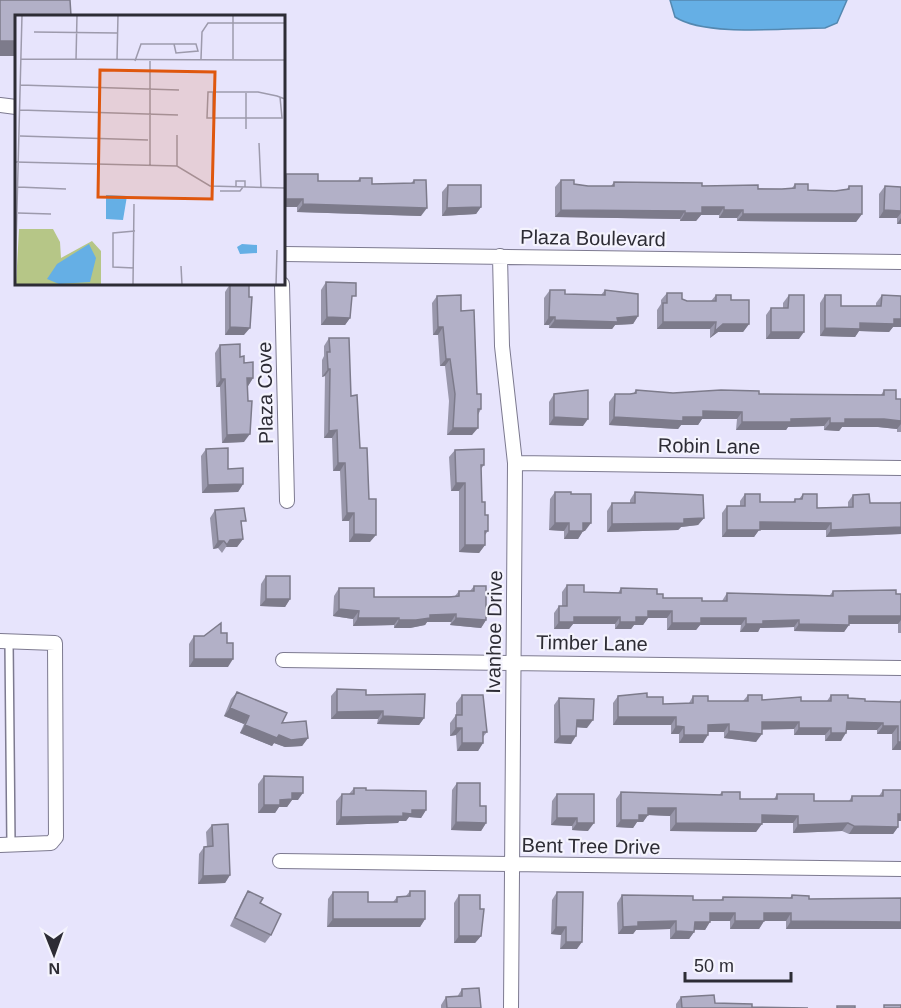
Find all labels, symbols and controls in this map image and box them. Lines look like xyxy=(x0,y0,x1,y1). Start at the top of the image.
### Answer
inset map xyxy=(15,15,285,285)
street label: Plaza Boulevard xyxy=(520,226,666,250)
street label: Plaza Cove xyxy=(253,342,277,444)
street label: Robin Lane xyxy=(658,434,760,458)
street label: Ivanhoe Drive xyxy=(482,570,506,694)
street label: Timber Lane xyxy=(536,631,648,655)
street label: Bent Tree Drive xyxy=(521,834,661,858)
north arrow xyxy=(24,924,84,984)
scale bar xyxy=(685,945,792,983)
text: 50 m xyxy=(694,956,734,976)
text: N xyxy=(48,960,60,977)

